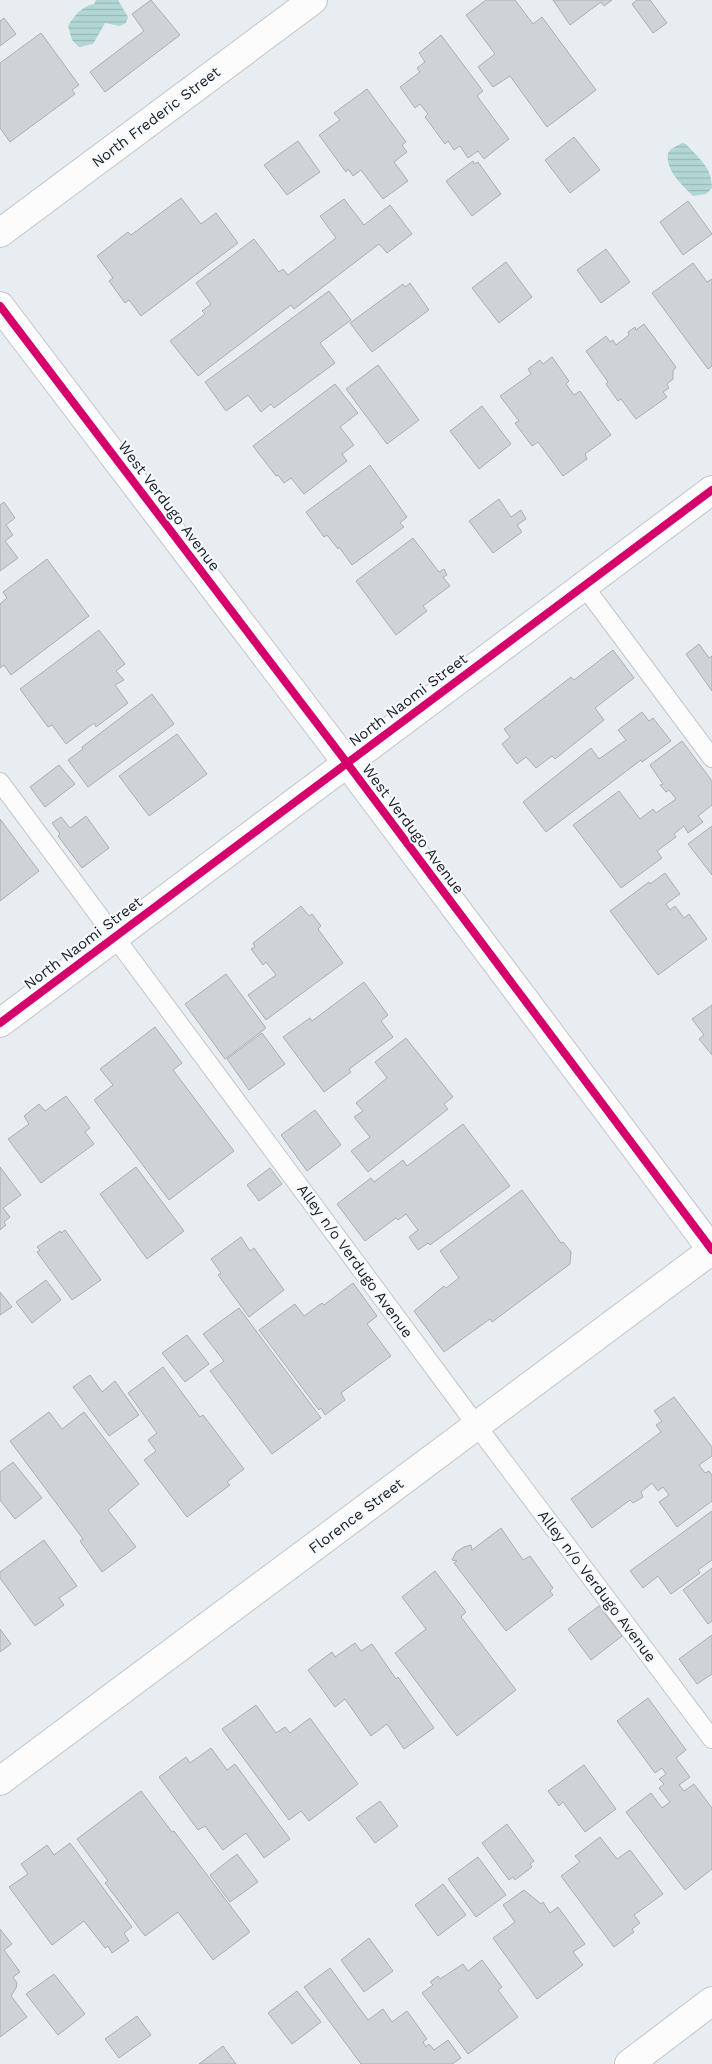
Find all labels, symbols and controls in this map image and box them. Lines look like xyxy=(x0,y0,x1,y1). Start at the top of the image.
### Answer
street label: North Frederic Street xyxy=(88,62,224,171)
street label: West Verdugo Avenue xyxy=(114,437,224,575)
street label: North Naomi Street xyxy=(345,649,471,750)
street label: West Verdugo Avenue xyxy=(358,760,468,898)
street label: North Naomi Street xyxy=(20,892,146,993)
street label: Alley n/o Verdugo Avenue xyxy=(293,1181,417,1341)
street label: Florence Street xyxy=(305,1474,407,1557)
street label: Alley n/o Verdugo Avenue xyxy=(534,1507,660,1665)

